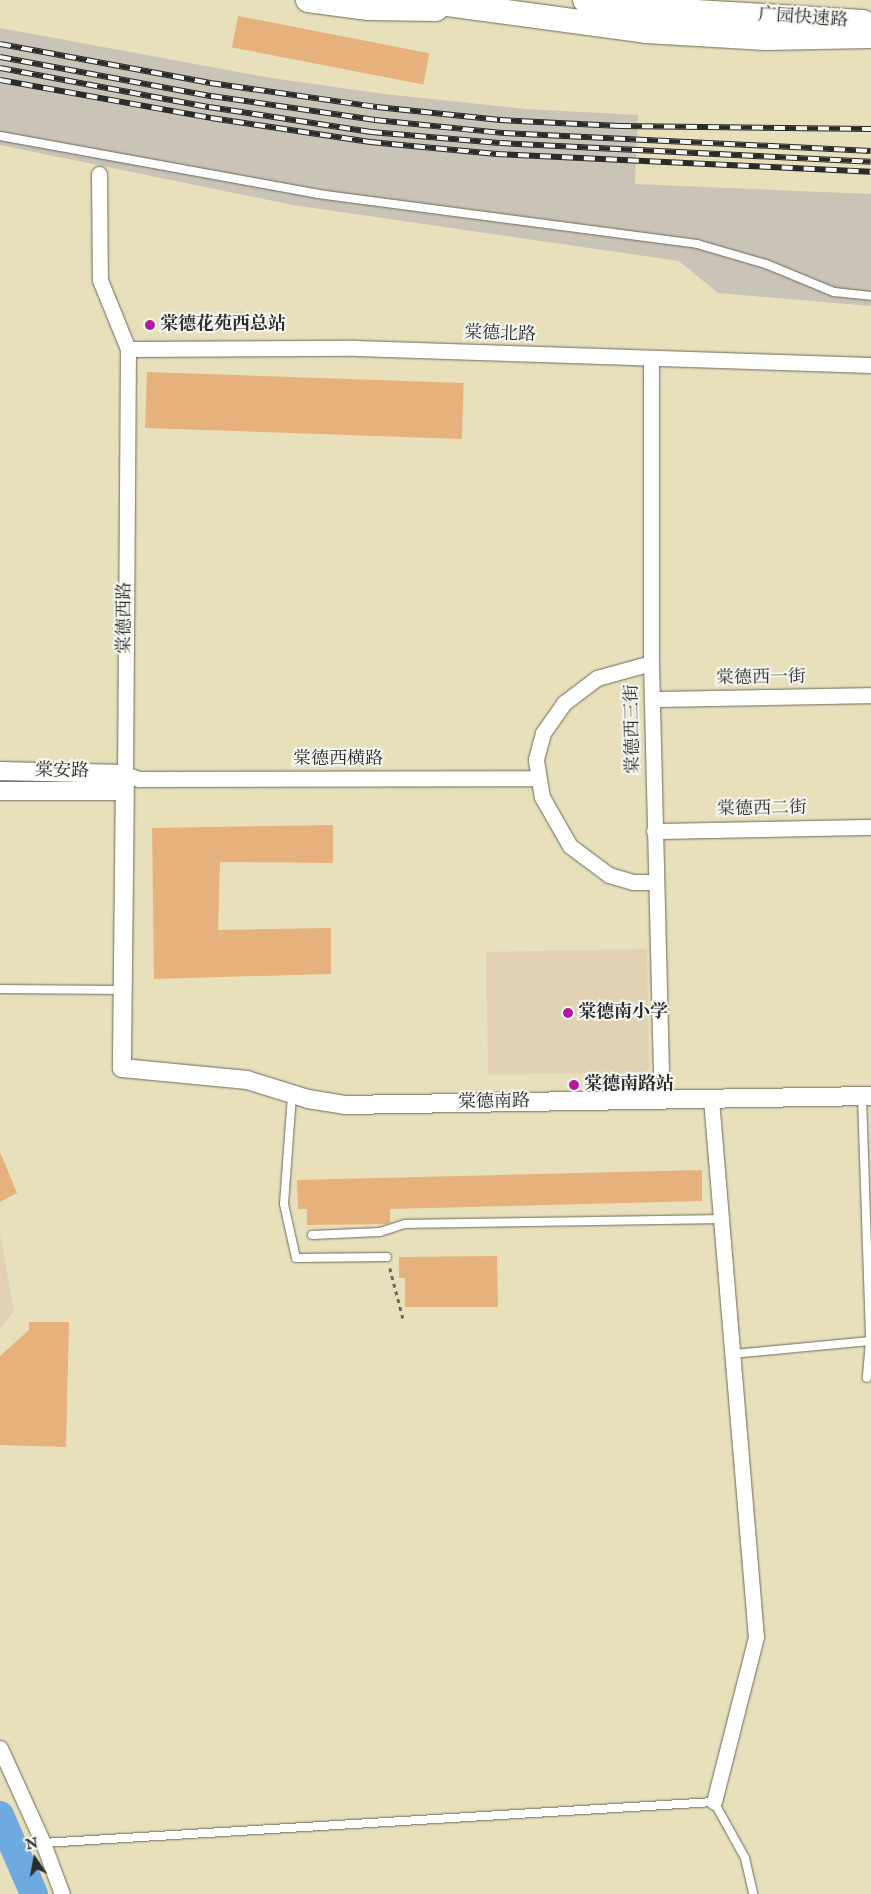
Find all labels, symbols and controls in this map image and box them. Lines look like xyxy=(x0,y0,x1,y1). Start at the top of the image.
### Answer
street label: 广园快速路 xyxy=(757,5,849,33)
place label: 棠德花苑西总站 xyxy=(160,314,286,336)
marker: 棠德花苑西总站 xyxy=(144,319,156,331)
street label: 棠德北路 xyxy=(464,323,536,347)
street label: 棠德西路 xyxy=(115,582,137,654)
street label: 棠德西一街 xyxy=(716,667,806,691)
street label: 棠德西三街 xyxy=(622,684,646,774)
street label: 棠德西横路 xyxy=(293,749,383,771)
street label: 棠安路 xyxy=(35,761,89,783)
street label: 棠德西二街 xyxy=(717,798,807,822)
place label: 棠德南小学 xyxy=(578,1002,668,1024)
marker: 棠德南小学 xyxy=(562,1007,574,1019)
place label: 棠德南路站 xyxy=(584,1074,674,1096)
marker: 棠德南路站 xyxy=(568,1079,580,1091)
street label: 棠德南路 xyxy=(458,1092,530,1114)
north arrow xyxy=(10,1834,60,1884)
text: N xyxy=(24,1834,40,1854)

